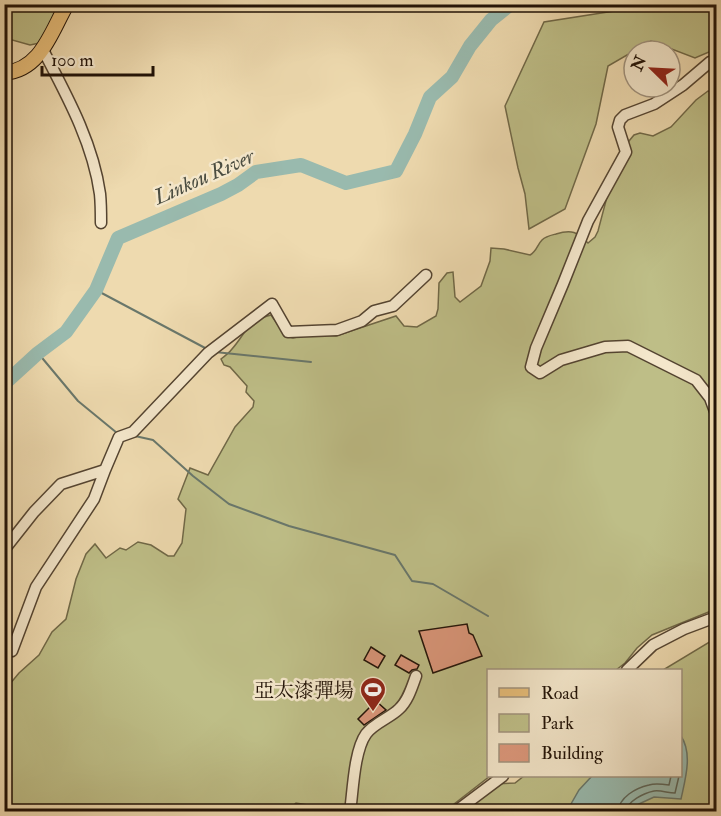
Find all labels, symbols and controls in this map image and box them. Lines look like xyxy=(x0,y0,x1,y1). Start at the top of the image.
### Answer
scale bar xyxy=(42,39,153,77)
north arrow xyxy=(622,39,682,99)
text: 100 m xyxy=(51,49,94,72)
text: N xyxy=(627,52,652,75)
water label: Linkou River xyxy=(149,142,260,212)
legend xyxy=(487,669,682,777)
sports icon: 亞太漆彈場 xyxy=(358,675,388,713)
place label: 亞太漆彈場 xyxy=(254,678,354,703)
text: Road xyxy=(541,682,579,705)
text: Park xyxy=(541,712,574,735)
text: Building xyxy=(541,742,604,765)

